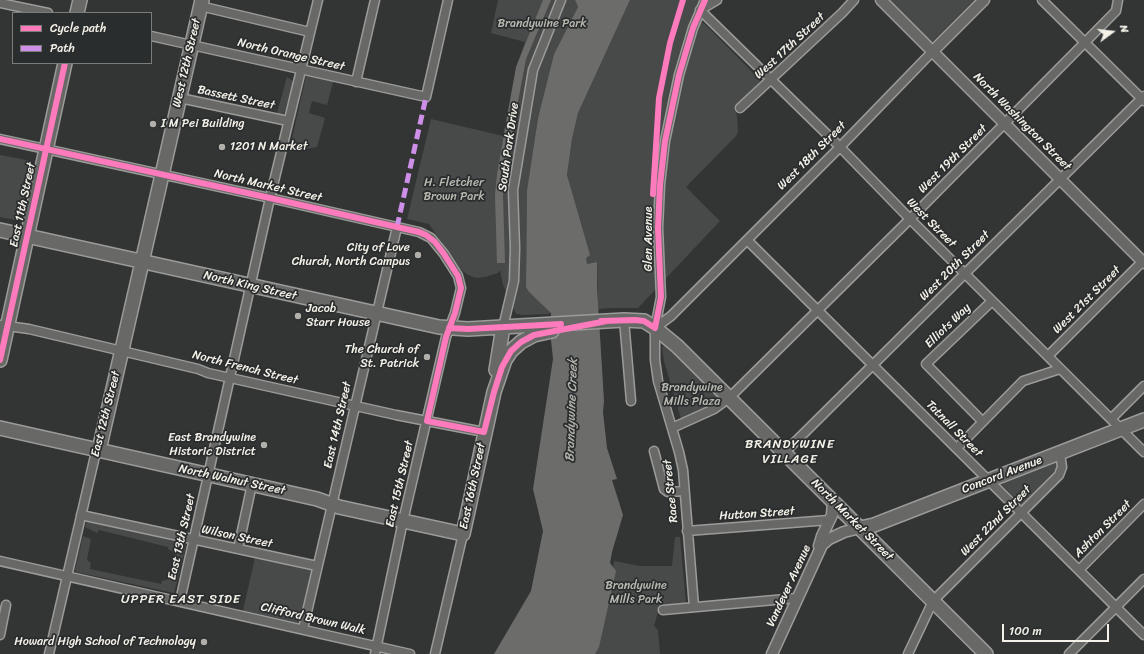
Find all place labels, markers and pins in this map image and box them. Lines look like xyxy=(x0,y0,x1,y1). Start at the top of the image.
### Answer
place label: I M Pei Building xyxy=(161,117,245,131)
marker: I M Pei Building xyxy=(148,119,158,129)
place label: 1201 N Market xyxy=(230,140,307,154)
marker: 1201 N Market xyxy=(217,142,227,152)
place label: City of Love Church, North Campus xyxy=(292,241,410,269)
marker: City of Love Church, North Campus xyxy=(413,250,423,260)
place label: Jacob Starr House xyxy=(306,302,370,330)
marker: Jacob Starr House xyxy=(293,311,303,321)
place label: The Church of St. Patrick xyxy=(345,343,419,371)
marker: The Church of St. Patrick xyxy=(422,352,432,362)
place label: East Brandywine Historic District xyxy=(168,431,256,459)
marker: East Brandywine Historic District xyxy=(259,440,269,450)
place label: Howard High School of Technology xyxy=(14,635,196,649)
marker: Howard High School of Technology xyxy=(199,637,209,647)

